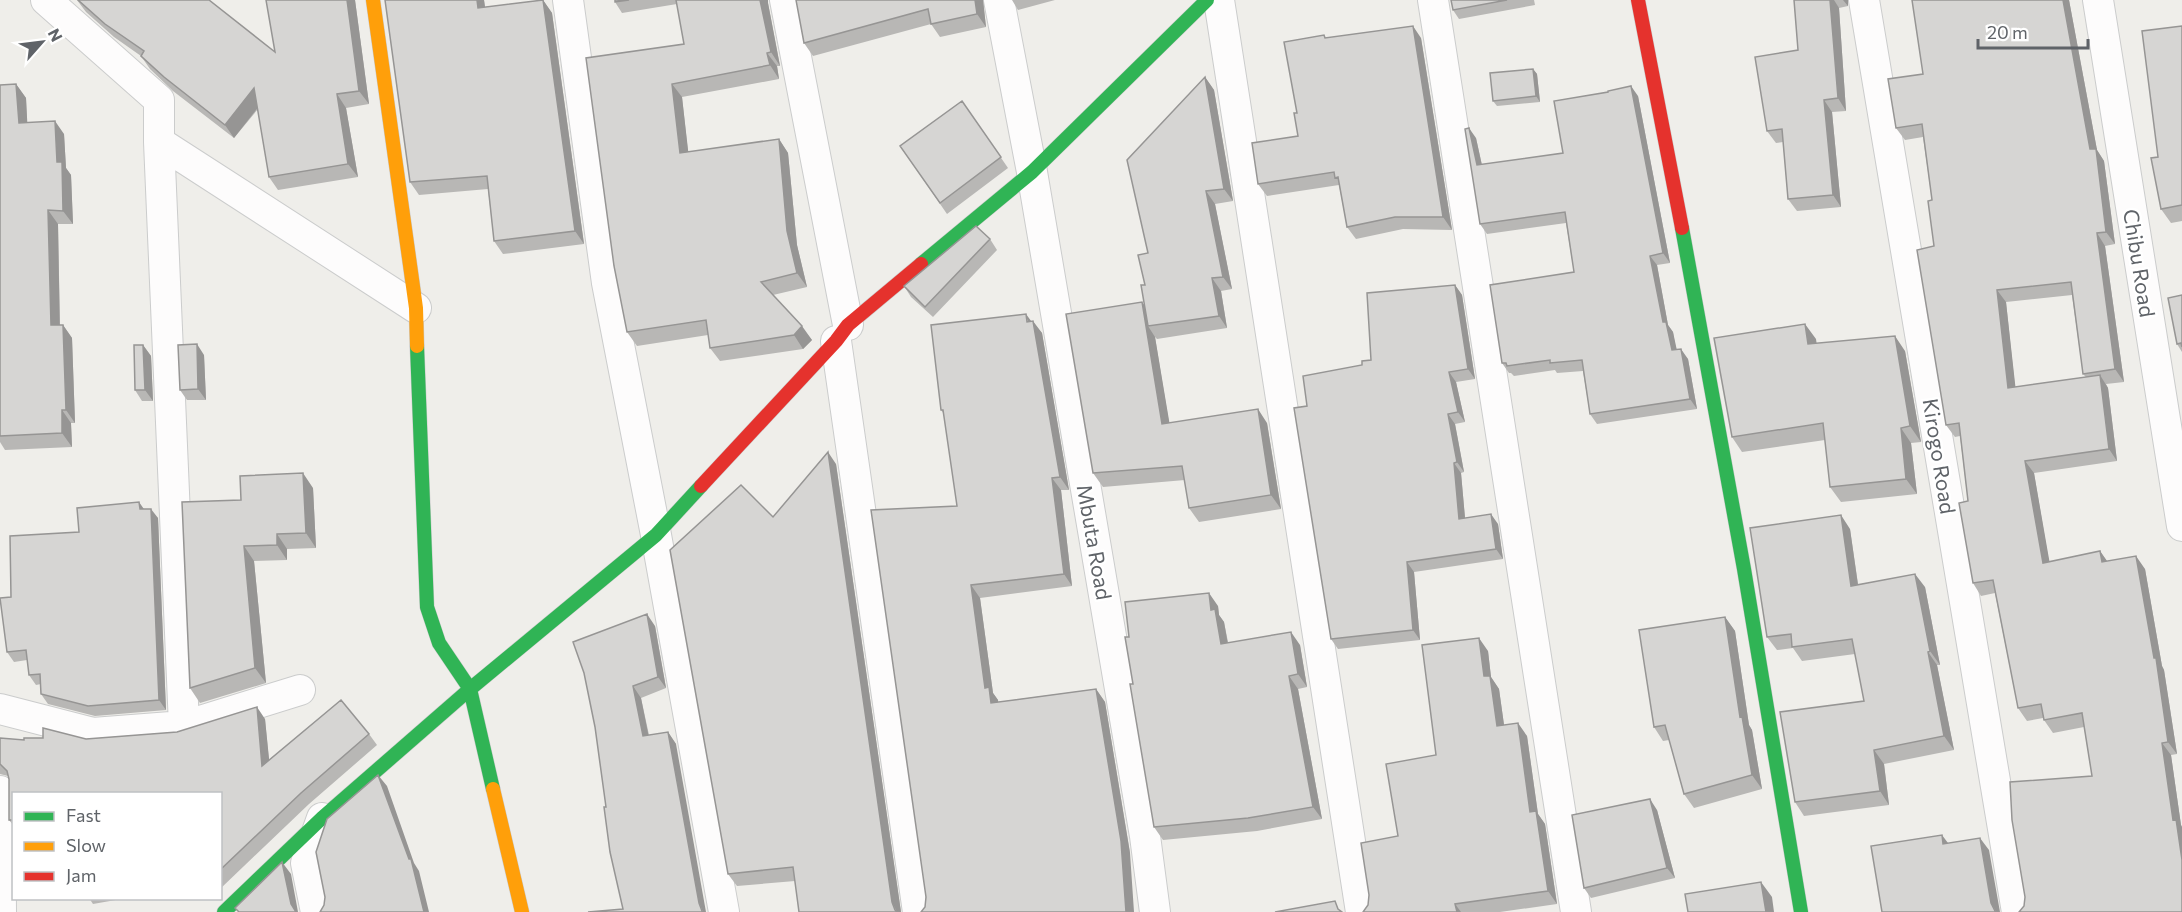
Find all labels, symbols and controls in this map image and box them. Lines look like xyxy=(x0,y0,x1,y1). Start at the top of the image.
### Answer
north arrow xyxy=(12,12,72,72)
scale bar xyxy=(1978,12,2088,50)
text: 20 m xyxy=(1987,21,2028,43)
text: N xyxy=(44,25,67,44)
street label: Chibu Road xyxy=(2119,207,2161,319)
street label: Kirogo Road xyxy=(1919,396,1961,516)
street label: Mbuta Road xyxy=(1073,482,1117,602)
legend xyxy=(12,792,222,900)
text: Fast xyxy=(66,804,101,826)
text: Slow xyxy=(66,834,106,856)
text: Jam xyxy=(66,864,96,886)

